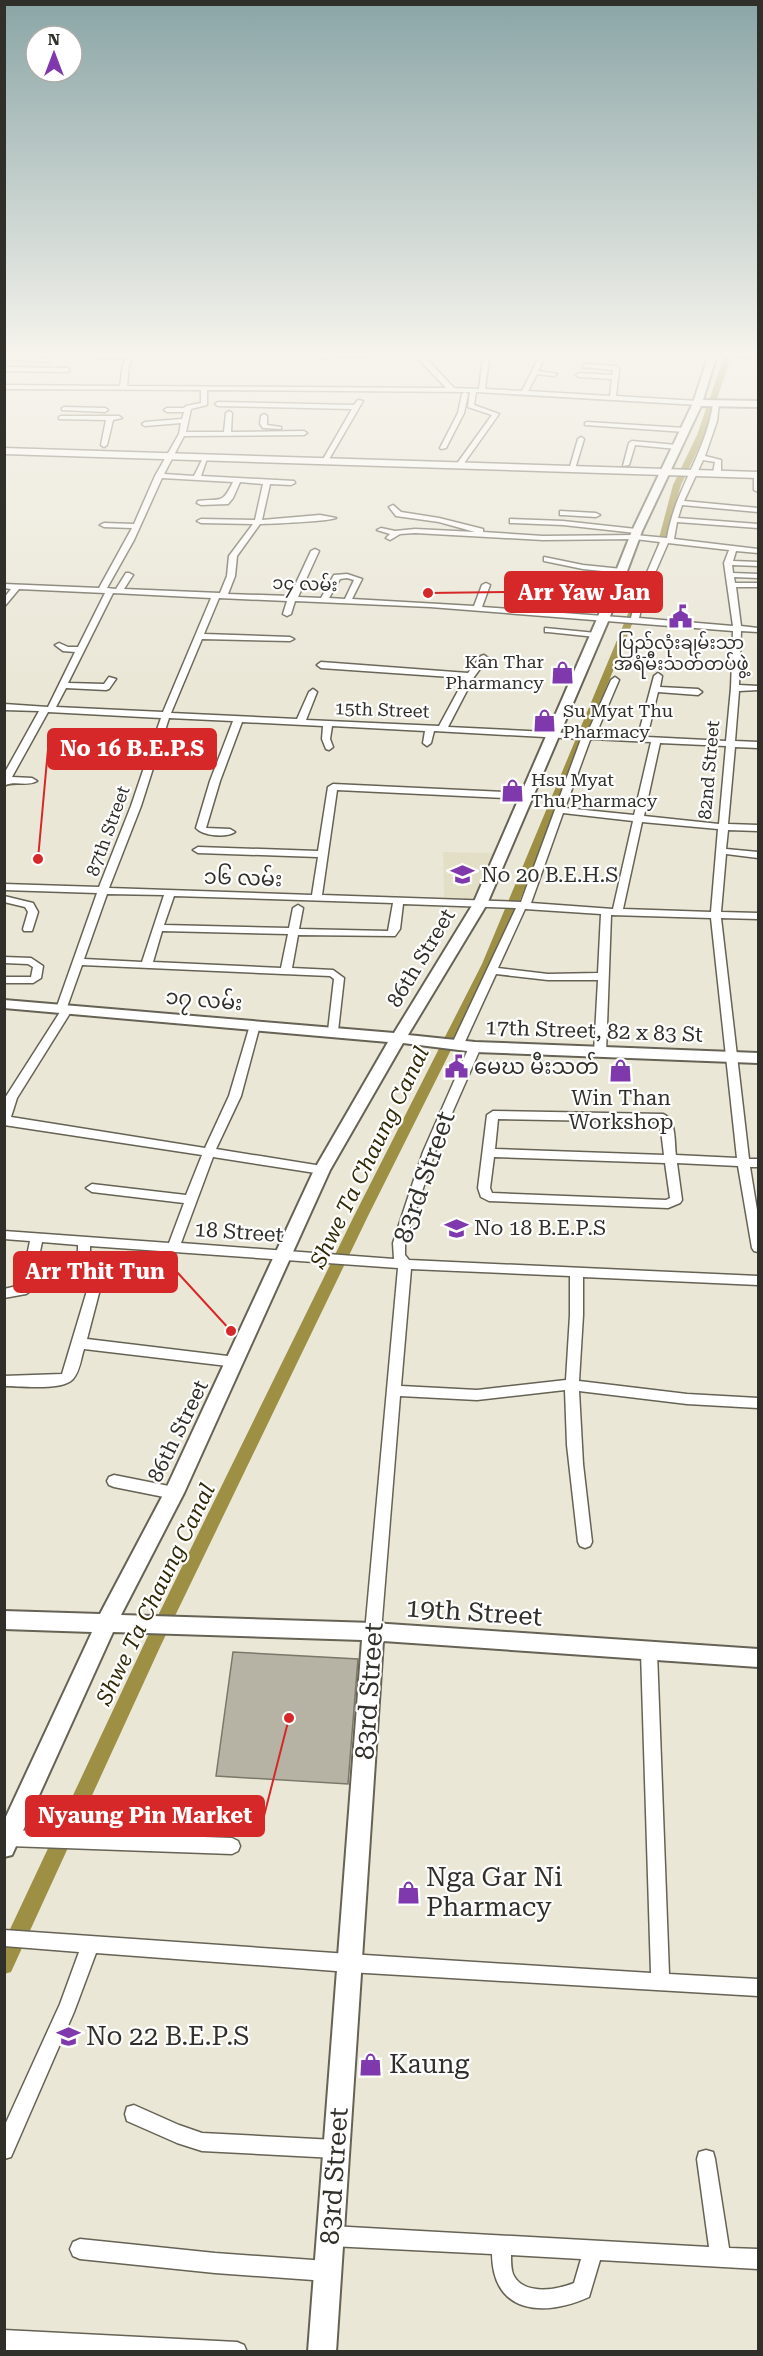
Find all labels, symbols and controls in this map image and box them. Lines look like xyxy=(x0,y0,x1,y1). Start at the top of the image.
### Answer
north arrow xyxy=(24,24,84,84)
text: N xyxy=(48,30,60,49)
street label: ၁၄ လမ်း xyxy=(272,570,338,600)
callout: Arr Yaw Jan xyxy=(505,572,662,612)
text: Arr Yaw Jan xyxy=(518,580,651,605)
public building icon: ပြည်လုံးချမ်းသာ အရံမီးသတ်တပ်ဖွဲ့ xyxy=(668,604,694,630)
place label: ပြည်လုံးချမ်းသာ အရံမီးသတ်တပ်ဖွဲ့ xyxy=(613,630,751,679)
place label: Kan Thar Pharmancy xyxy=(445,651,544,693)
shop icon: Kan Thar Pharmancy xyxy=(549,659,575,685)
street label: 15th Street xyxy=(334,697,430,722)
place label: Su Myat Thu Pharmacy xyxy=(563,700,673,742)
shop icon: Su Myat Thu Pharmacy xyxy=(532,708,558,734)
street label: 82nd Street xyxy=(694,719,723,820)
callout: No 16 B.E.P.S xyxy=(48,729,216,769)
text: No 16 B.E.P.S xyxy=(60,736,204,761)
place label: Hsu Myat Thu Pharmacy xyxy=(531,769,658,811)
shop icon: Hsu Myat Thu Pharmacy xyxy=(500,777,526,803)
street label: 87th Street xyxy=(81,782,134,879)
street label: ၁၆ လမ်း xyxy=(203,861,283,891)
school or university icon: No 20 B.E.H.S xyxy=(450,862,476,888)
place label: No 20 B.E.H.S xyxy=(481,863,618,887)
street label: 86th Street xyxy=(382,904,460,1012)
street label: ၁၇ လမ်း xyxy=(164,981,244,1020)
street label: 17th Street, 82 x 83 St xyxy=(485,1015,703,1047)
water label: Shwe Ta Chaung Canal xyxy=(304,1042,434,1273)
place label: မေဃ မီးသတ် xyxy=(474,1051,599,1079)
public building icon: မေဃ မီးသတ် xyxy=(443,1054,469,1080)
shop icon: Win Than Workshop xyxy=(608,1057,634,1083)
place label: Win Than Workshop xyxy=(568,1086,674,1134)
street label: 83rd Street xyxy=(387,1107,461,1247)
school or university icon: No 18 B.E.P.S xyxy=(443,1215,469,1241)
place label: No 18 B.E.P.S xyxy=(474,1216,606,1240)
street label: 18 Street xyxy=(194,1217,284,1247)
callout: Arr Thit Tun xyxy=(14,1252,177,1292)
text: Arr Thit Tun xyxy=(25,1259,165,1284)
street label: 86th Street xyxy=(143,1376,213,1486)
water label: Shwe Ta Chaung Canal xyxy=(90,1479,220,1710)
street label: 19th Street xyxy=(405,1592,544,1632)
street label: 83rd Street xyxy=(349,1621,389,1761)
callout: Nyaung Pin Market xyxy=(26,1796,264,1836)
text: Nyaung Pin Market xyxy=(38,1803,252,1828)
place label: Nga Gar Ni Pharmacy xyxy=(426,1862,563,1922)
shop icon: Nga Gar Ni Pharmacy xyxy=(395,1879,421,1905)
place label: No 22 B.E.P.S xyxy=(86,2021,249,2051)
school or university icon: No 22 B.E.P.S xyxy=(55,2023,81,2049)
place label: Kaung xyxy=(389,2049,469,2079)
shop icon: Kaung xyxy=(358,2051,384,2077)
street label: 83rd Street xyxy=(314,2106,354,2246)

